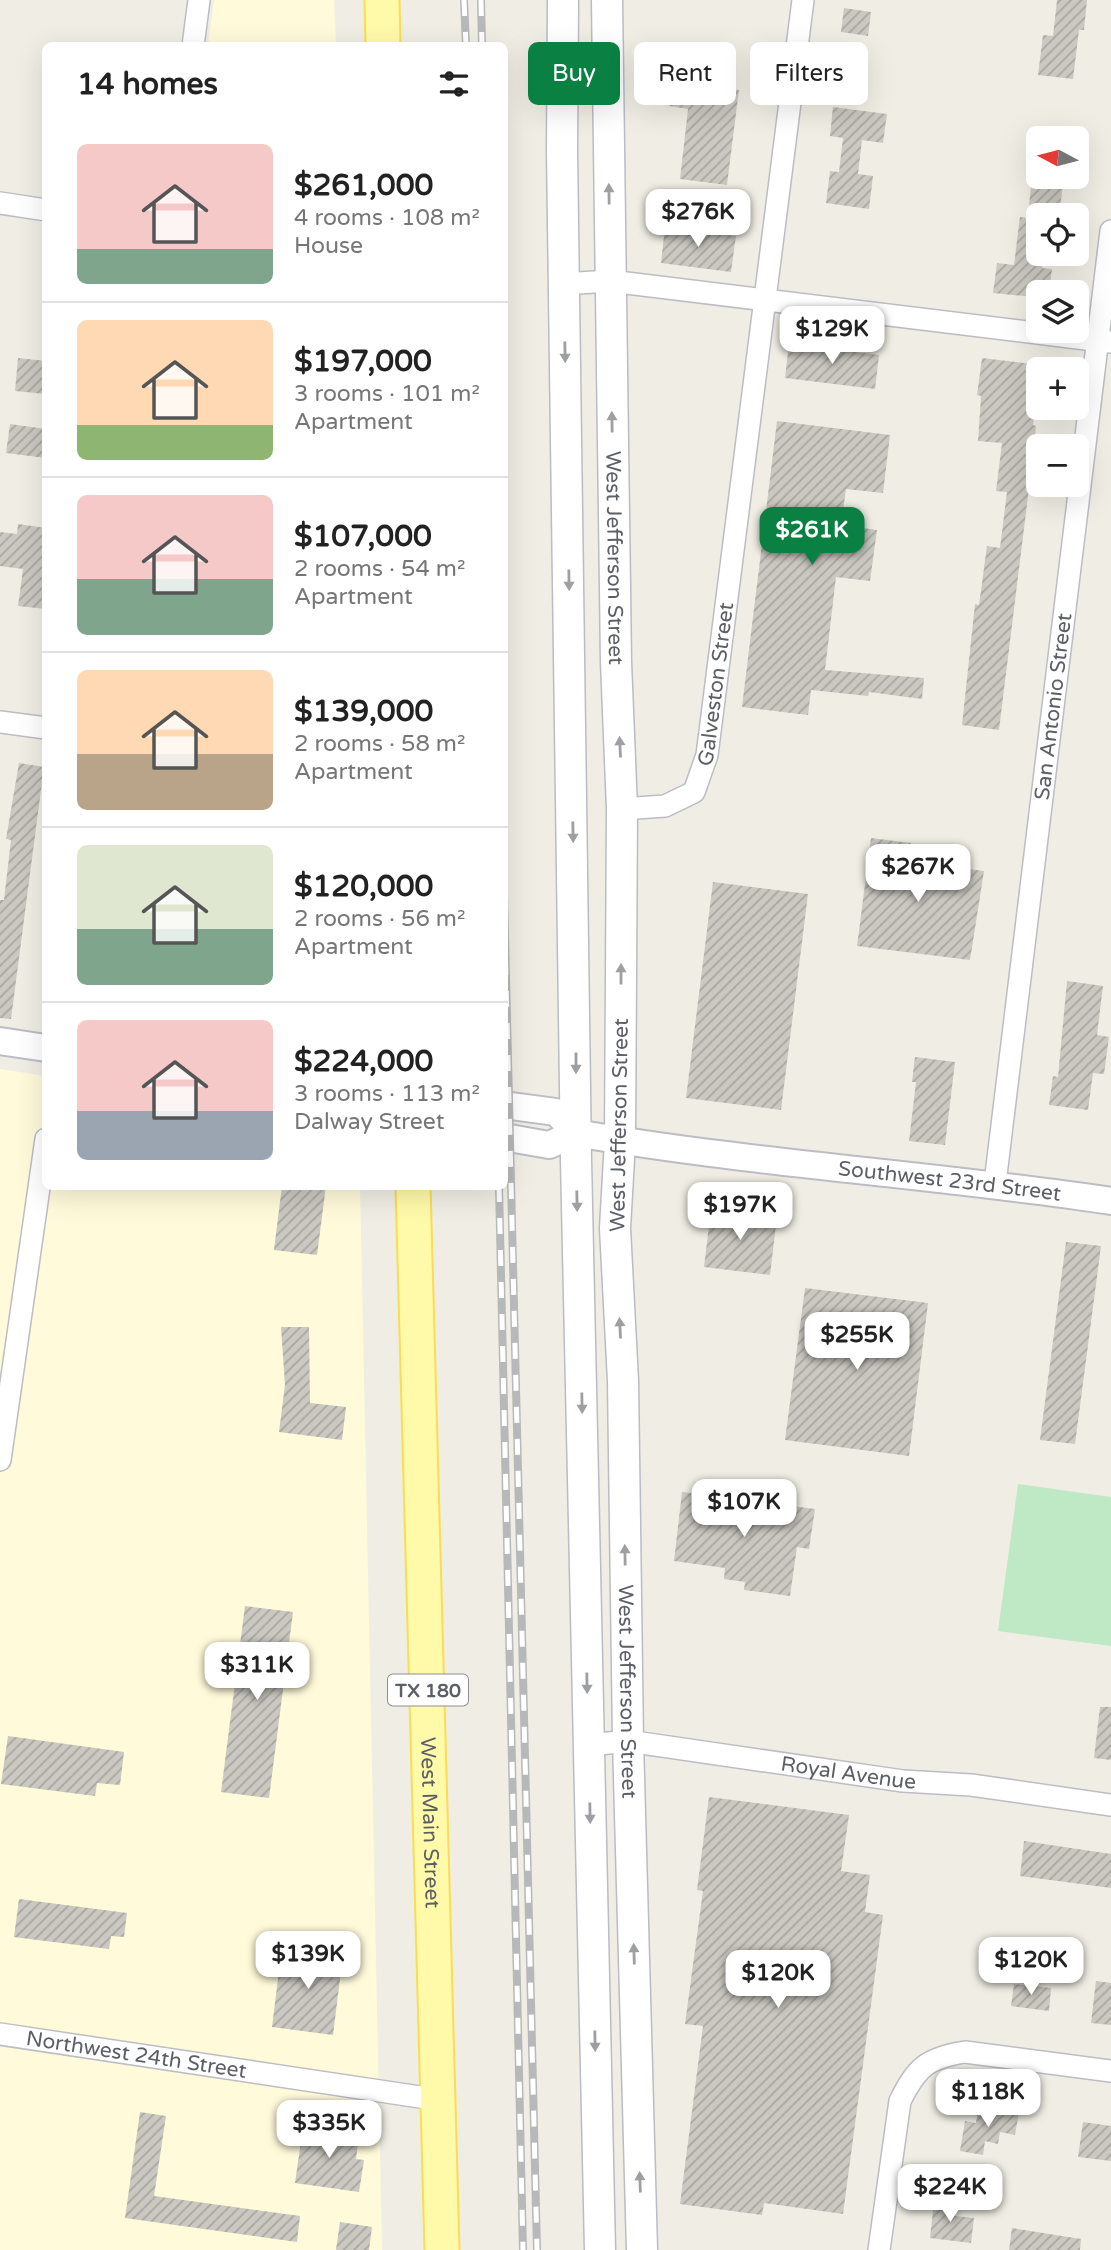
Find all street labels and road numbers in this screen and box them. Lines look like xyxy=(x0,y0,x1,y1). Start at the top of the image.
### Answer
street label: West Jefferson Street xyxy=(600,451,628,665)
street label: Galveston Street xyxy=(692,601,739,770)
street label: San Antonio Street xyxy=(1030,612,1077,801)
street label: West Jefferson Street xyxy=(605,1018,634,1232)
street label: Southwest 23rd Street xyxy=(837,1156,1062,1207)
street label: West Jefferson Street xyxy=(613,1584,642,1799)
road number: TX 180 xyxy=(388,1674,468,1706)
street label: West Main Street xyxy=(415,1737,445,1909)
street label: Royal Avenue xyxy=(779,1751,917,1795)
street label: Northwest 24th Street xyxy=(24,2026,248,2084)

